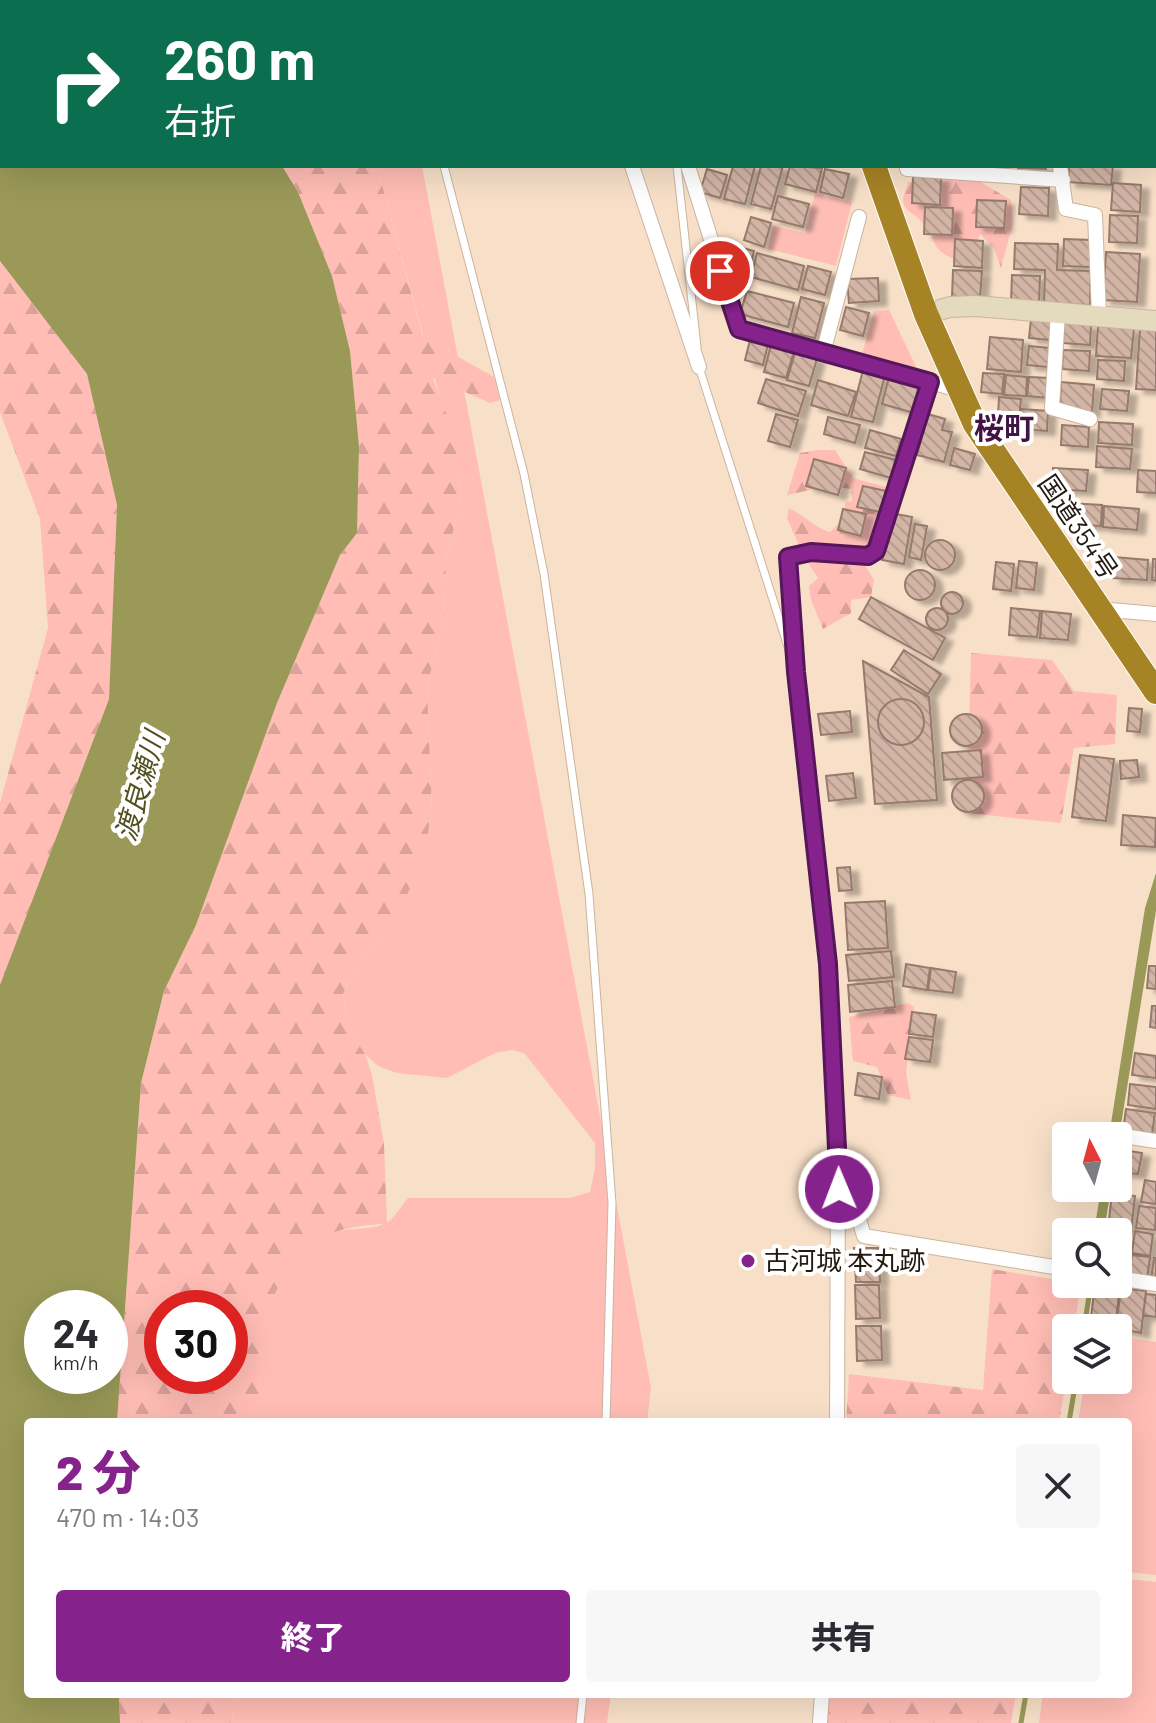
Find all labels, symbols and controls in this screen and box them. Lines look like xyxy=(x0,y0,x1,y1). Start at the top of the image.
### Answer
text: 260 m xyxy=(164,24,315,91)
icon: right xyxy=(32,32,136,136)
text: 右折 xyxy=(164,98,236,141)
pin xyxy=(686,237,754,305)
icon: arrive xyxy=(698,249,742,293)
district label: 桜町 xyxy=(974,409,1034,445)
street label: 国道354号 xyxy=(1033,468,1125,584)
water label: 渡良瀬川 xyxy=(107,724,172,844)
north arrow xyxy=(1052,1122,1132,1202)
map controls xyxy=(1052,1122,1132,1394)
position arrow xyxy=(797,1147,881,1231)
button: search xyxy=(1052,1218,1132,1298)
place label: 古河城 本丸跡 xyxy=(764,1244,925,1275)
marker: 古河城 本丸跡 xyxy=(739,1252,757,1270)
speed limit sign: 30 xyxy=(144,1290,248,1394)
text: 24 xyxy=(53,1308,99,1356)
button: layers xyxy=(1052,1314,1132,1394)
text: km/h xyxy=(53,1350,99,1374)
text: 2 分 xyxy=(56,1442,141,1500)
button: close xyxy=(1016,1444,1100,1528)
text: 470 m · 14:03 xyxy=(56,1501,199,1532)
button: 終了 xyxy=(56,1590,570,1682)
button: 共有 xyxy=(586,1590,1100,1682)

